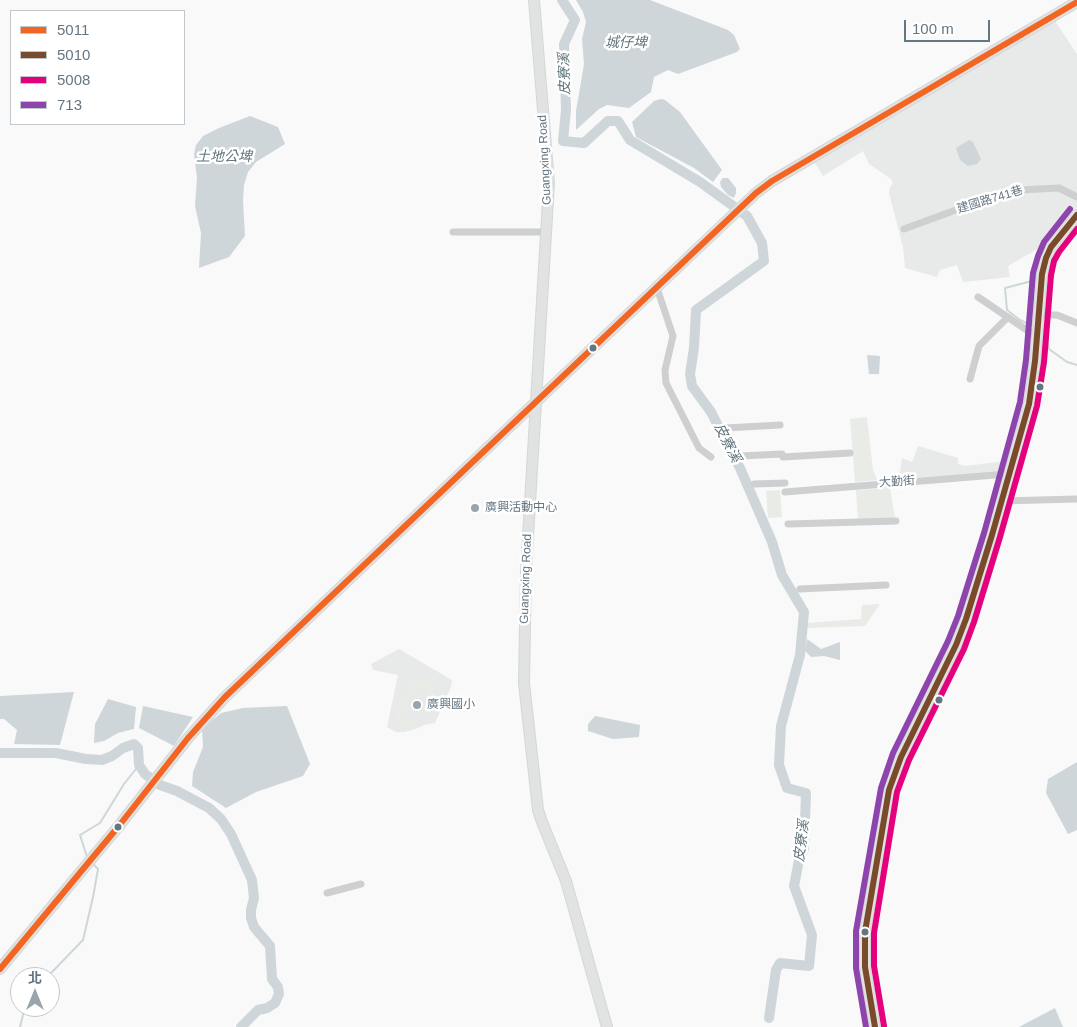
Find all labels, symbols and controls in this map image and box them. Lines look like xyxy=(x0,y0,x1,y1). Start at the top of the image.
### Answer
legend xyxy=(10,10,185,125)
scale bar xyxy=(907,10,993,42)
text: 100 m xyxy=(912,20,954,37)
text: 5011 xyxy=(57,21,89,38)
water label: 城仔埤 xyxy=(605,35,647,51)
text: 5010 xyxy=(57,46,90,63)
water label: 皮寮溪 xyxy=(556,53,574,95)
text: 5008 xyxy=(57,71,90,88)
text: 713 xyxy=(57,96,82,113)
street label: Guangxing Road xyxy=(535,115,555,205)
water label: 土地公埤 xyxy=(196,149,252,165)
street label: 建國路741巷 xyxy=(955,183,1025,217)
unlabelled marker xyxy=(588,343,598,353)
unlabelled marker xyxy=(1035,382,1045,392)
water label: 皮寮溪 xyxy=(710,420,744,466)
street label: 大勤街 xyxy=(879,474,915,490)
place label: 廣興活動中心 xyxy=(485,501,557,515)
marker: 廣興活動中心 xyxy=(469,502,481,514)
street label: Guangxing Road xyxy=(517,534,535,624)
unlabelled marker xyxy=(934,695,944,705)
place label: 廣興國小 xyxy=(427,698,475,712)
marker: 廣興國小 xyxy=(411,699,423,711)
water label: 皮寮溪 xyxy=(791,819,813,863)
unlabelled marker xyxy=(113,822,123,832)
unlabelled marker xyxy=(860,927,870,937)
north arrow xyxy=(10,967,60,1017)
text: 北 xyxy=(28,970,42,986)

